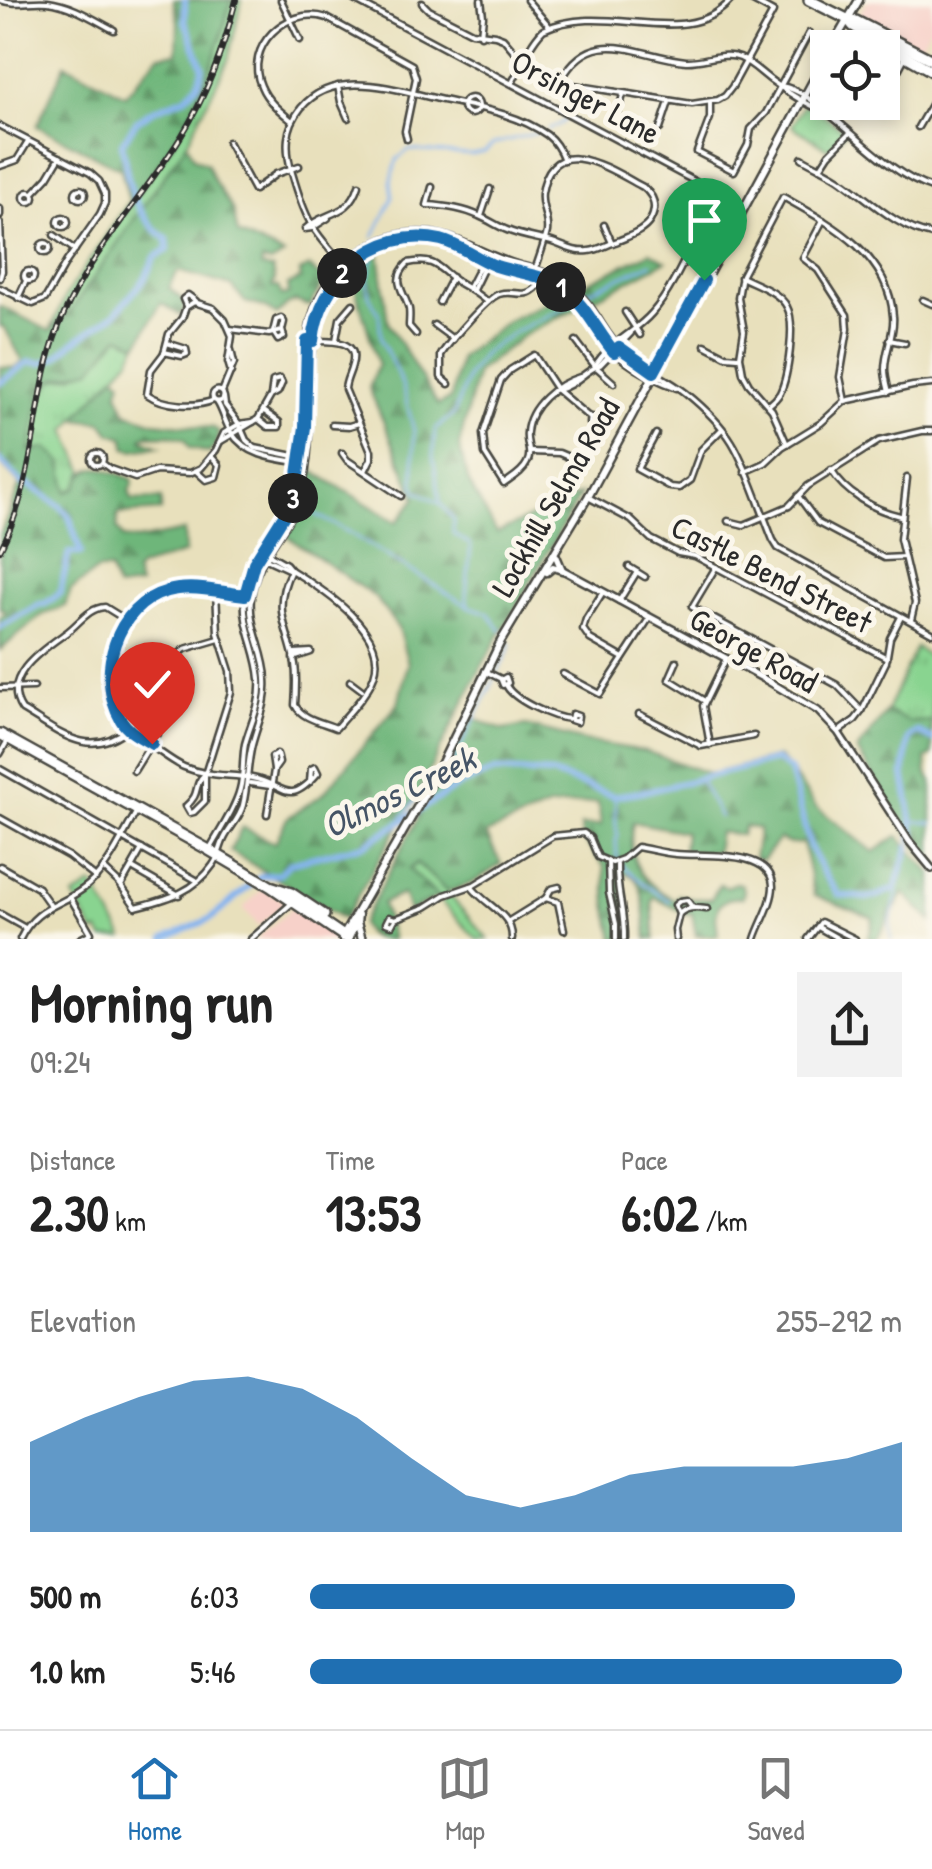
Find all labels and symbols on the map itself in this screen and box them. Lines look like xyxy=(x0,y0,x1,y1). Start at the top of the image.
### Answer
street label: Orsinger Lane xyxy=(504,40,668,154)
pin xyxy=(662,178,747,281)
pin: 2 xyxy=(317,248,367,298)
pin: 1 xyxy=(536,262,586,312)
street label: Lockhill Selma Road xyxy=(481,390,629,604)
pin: 3 xyxy=(268,473,318,523)
street label: Castle Bend Street xyxy=(664,505,881,643)
street label: George Road xyxy=(682,597,826,703)
pin xyxy=(110,642,195,745)
water label: Olmos Creek xyxy=(315,734,486,849)

